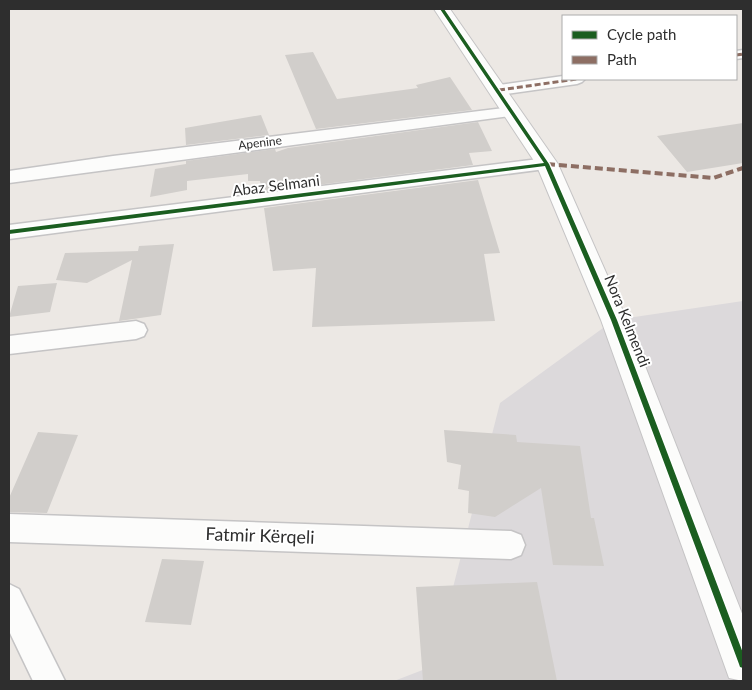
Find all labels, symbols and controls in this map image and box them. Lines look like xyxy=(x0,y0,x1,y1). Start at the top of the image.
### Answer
legend xyxy=(562,15,737,80)
text: Cycle path xyxy=(607,25,676,43)
text: Path xyxy=(607,50,637,68)
street label: Apenine xyxy=(237,132,283,153)
street label: Abaz Selmani xyxy=(231,171,321,199)
street label: Nora Kelmendi xyxy=(601,272,655,369)
street label: Fatmir Kërqeli xyxy=(205,522,315,548)

